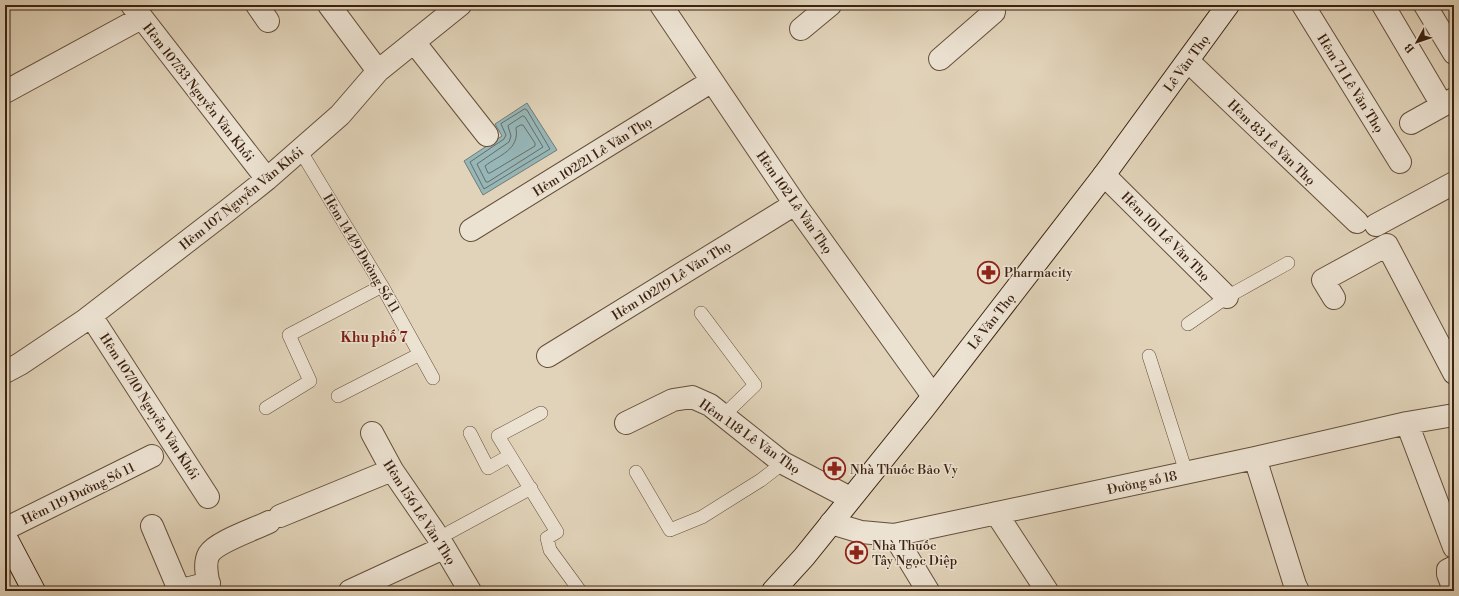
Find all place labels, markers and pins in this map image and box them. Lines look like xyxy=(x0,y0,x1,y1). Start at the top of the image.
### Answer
pharmacy icon: Pharmacity xyxy=(976,259,1002,285)
place label: Pharmacity xyxy=(1004,265,1073,281)
pharmacy icon: Nhà Thuốc Bảo Vy xyxy=(822,456,848,482)
place label: Nhà Thuốc Bảo Vy xyxy=(850,462,959,478)
place label: Nhà Thuốc Tây Ngọc Diệp xyxy=(872,538,957,569)
pharmacy icon: Nhà Thuốc Tây Ngọc Diệp xyxy=(843,539,869,565)

